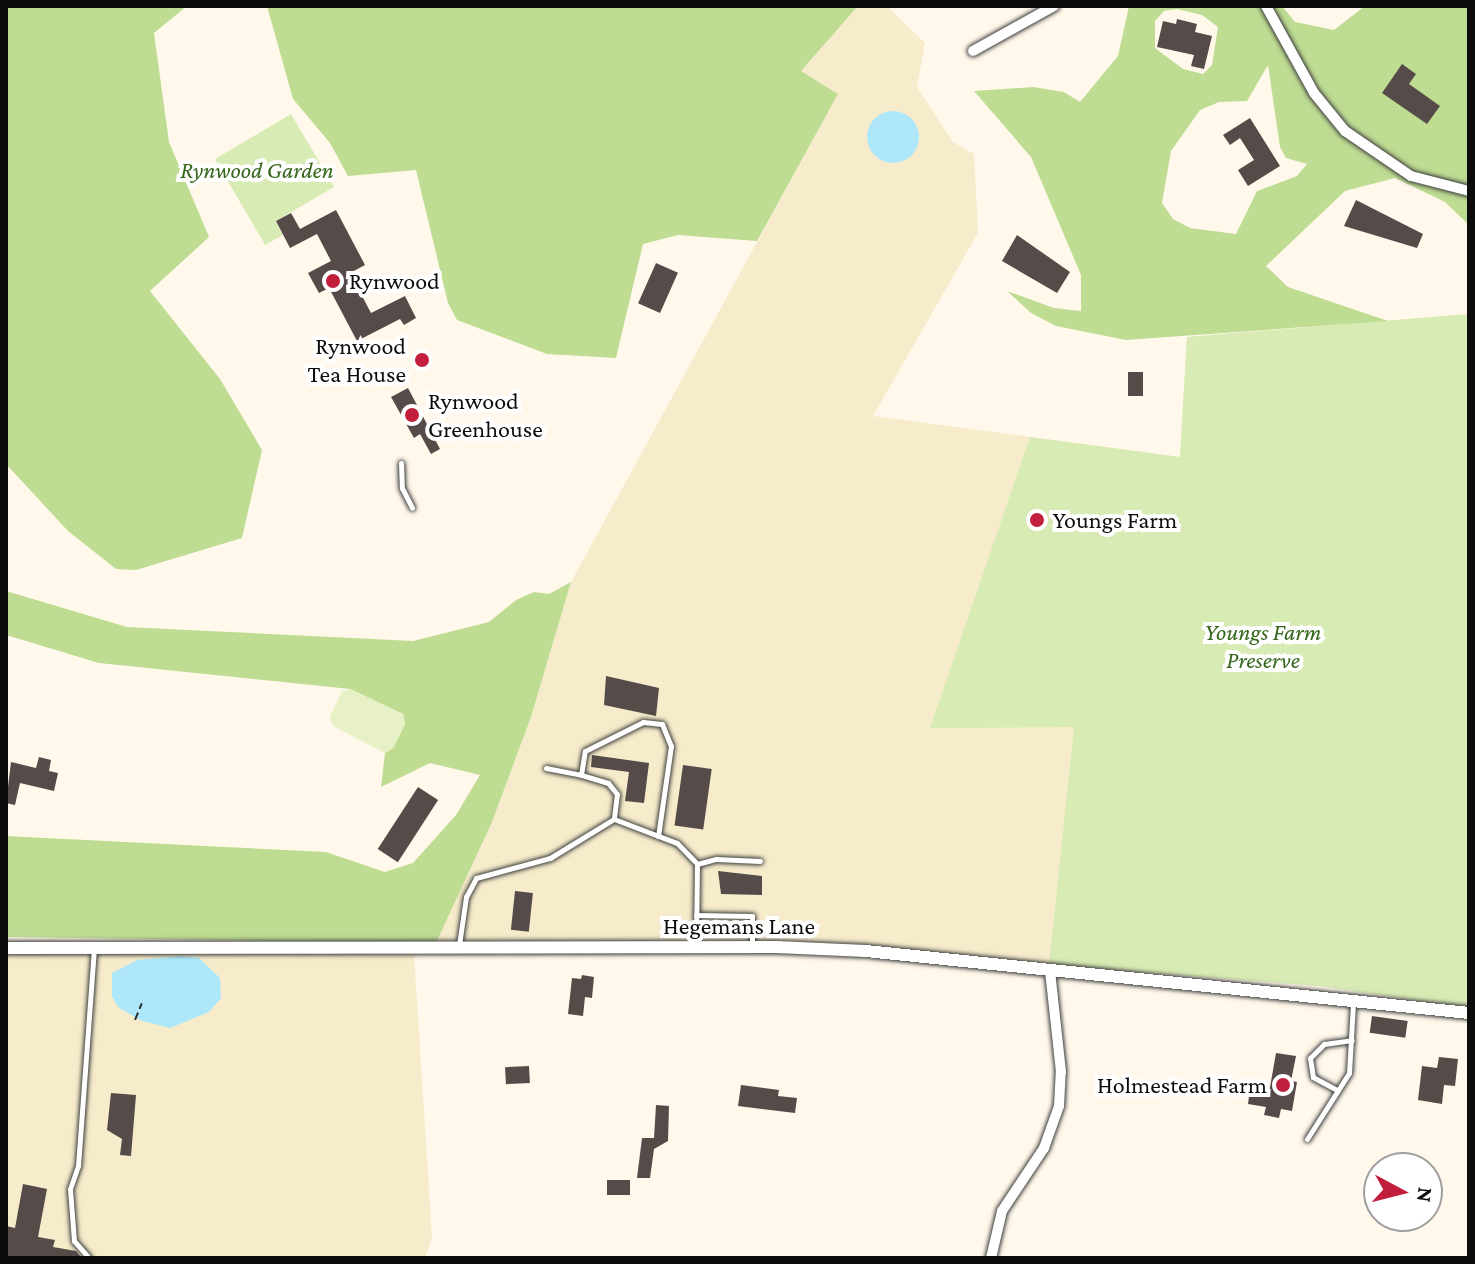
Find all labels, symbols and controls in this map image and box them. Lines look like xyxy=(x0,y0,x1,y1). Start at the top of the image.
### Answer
park label: Rynwood Garden xyxy=(180,156,334,184)
place label: Rynwood xyxy=(349,267,440,295)
marker: Rynwood xyxy=(324,272,342,290)
place label: Rynwood Tea House xyxy=(307,332,406,388)
marker: Rynwood Tea House xyxy=(413,351,431,369)
place label: Rynwood Greenhouse xyxy=(428,387,543,443)
marker: Rynwood Greenhouse xyxy=(403,406,421,424)
place label: Youngs Farm xyxy=(1053,506,1177,534)
marker: Youngs Farm xyxy=(1028,511,1046,529)
park label: Youngs Farm Preserve xyxy=(1205,618,1321,674)
street label: Hegemans Lane xyxy=(663,912,815,940)
place label: Holmestead Farm xyxy=(1097,1071,1267,1099)
marker: Holmestead Farm xyxy=(1274,1076,1292,1094)
north arrow xyxy=(1363,1152,1443,1232)
text: N xyxy=(1412,1186,1439,1204)

